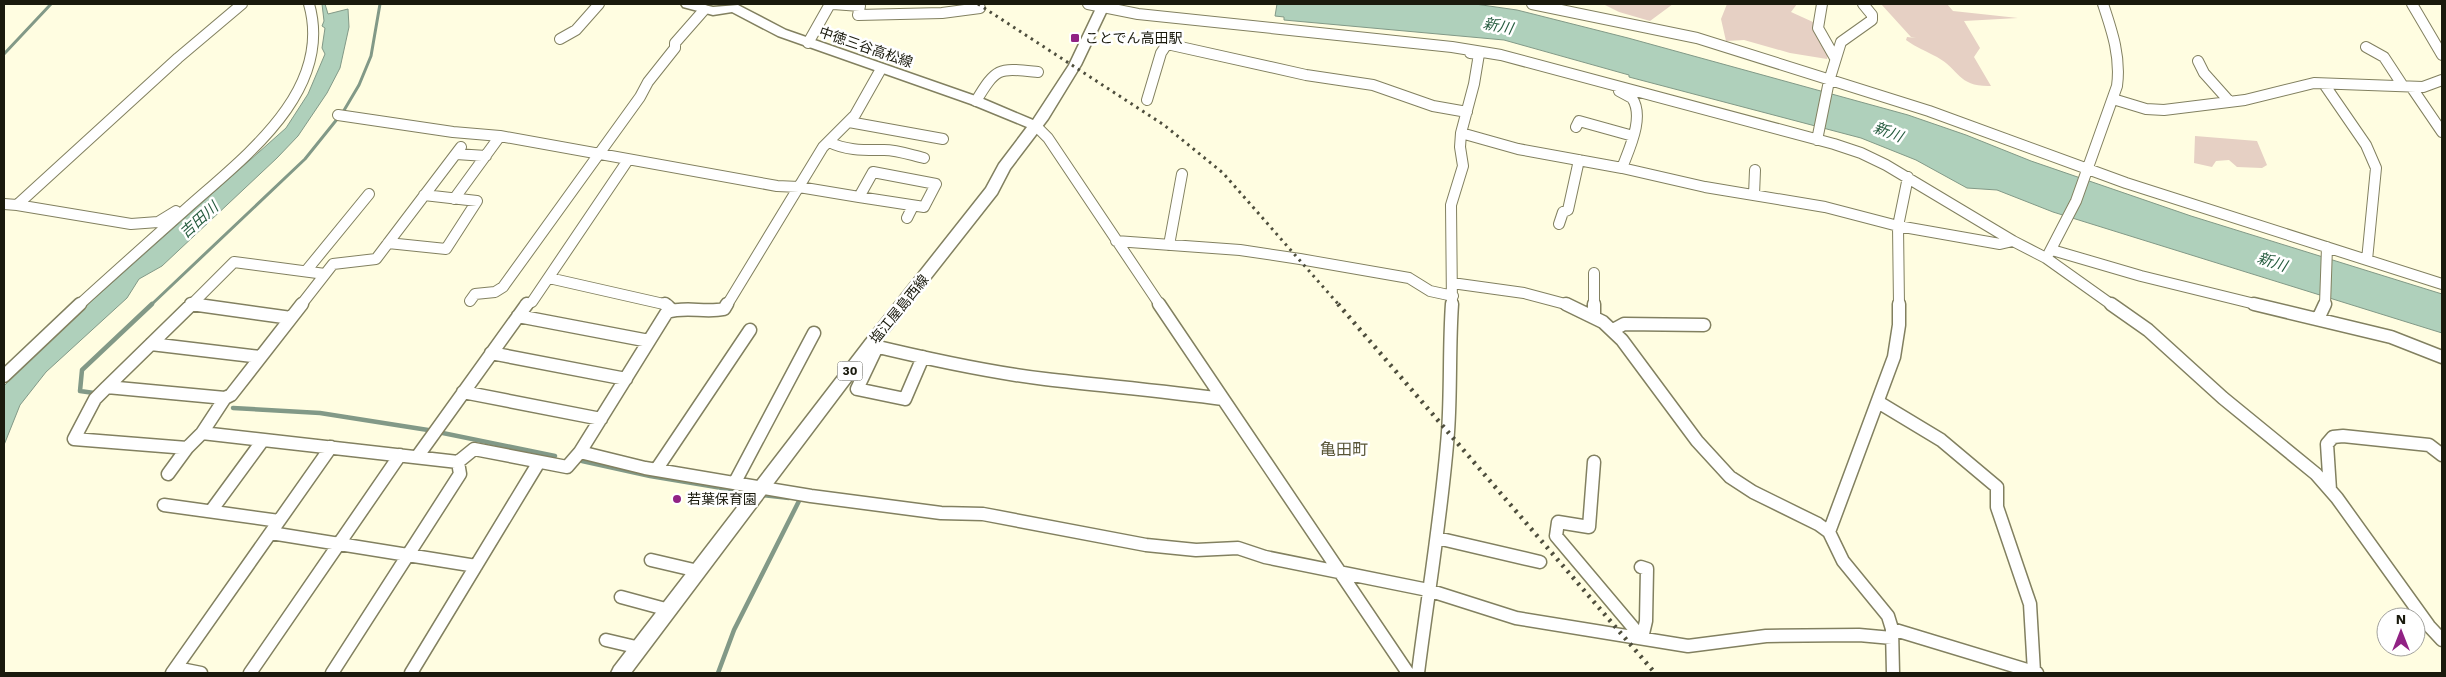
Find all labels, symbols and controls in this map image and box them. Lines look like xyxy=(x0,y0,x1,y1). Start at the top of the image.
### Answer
water label: 新川 xyxy=(1482,14,1516,38)
street label: 中徳三谷高松線 xyxy=(817,23,915,71)
place label: ことでん高田駅 xyxy=(1085,30,1183,46)
marker: ことでん高田駅 xyxy=(1069,32,1081,44)
water label: 新川 xyxy=(1871,118,1907,146)
water label: 吉田川 xyxy=(176,197,223,242)
water label: 新川 xyxy=(2255,249,2291,276)
street label: 塩江屋島西線 xyxy=(866,271,932,347)
road number: 30 xyxy=(838,362,862,381)
district label: 亀田町 xyxy=(1320,440,1368,459)
place label: 若葉保育園 xyxy=(687,491,757,507)
marker: 若葉保育園 xyxy=(671,493,683,505)
north arrow xyxy=(2376,607,2426,657)
text: N xyxy=(2396,611,2406,627)

